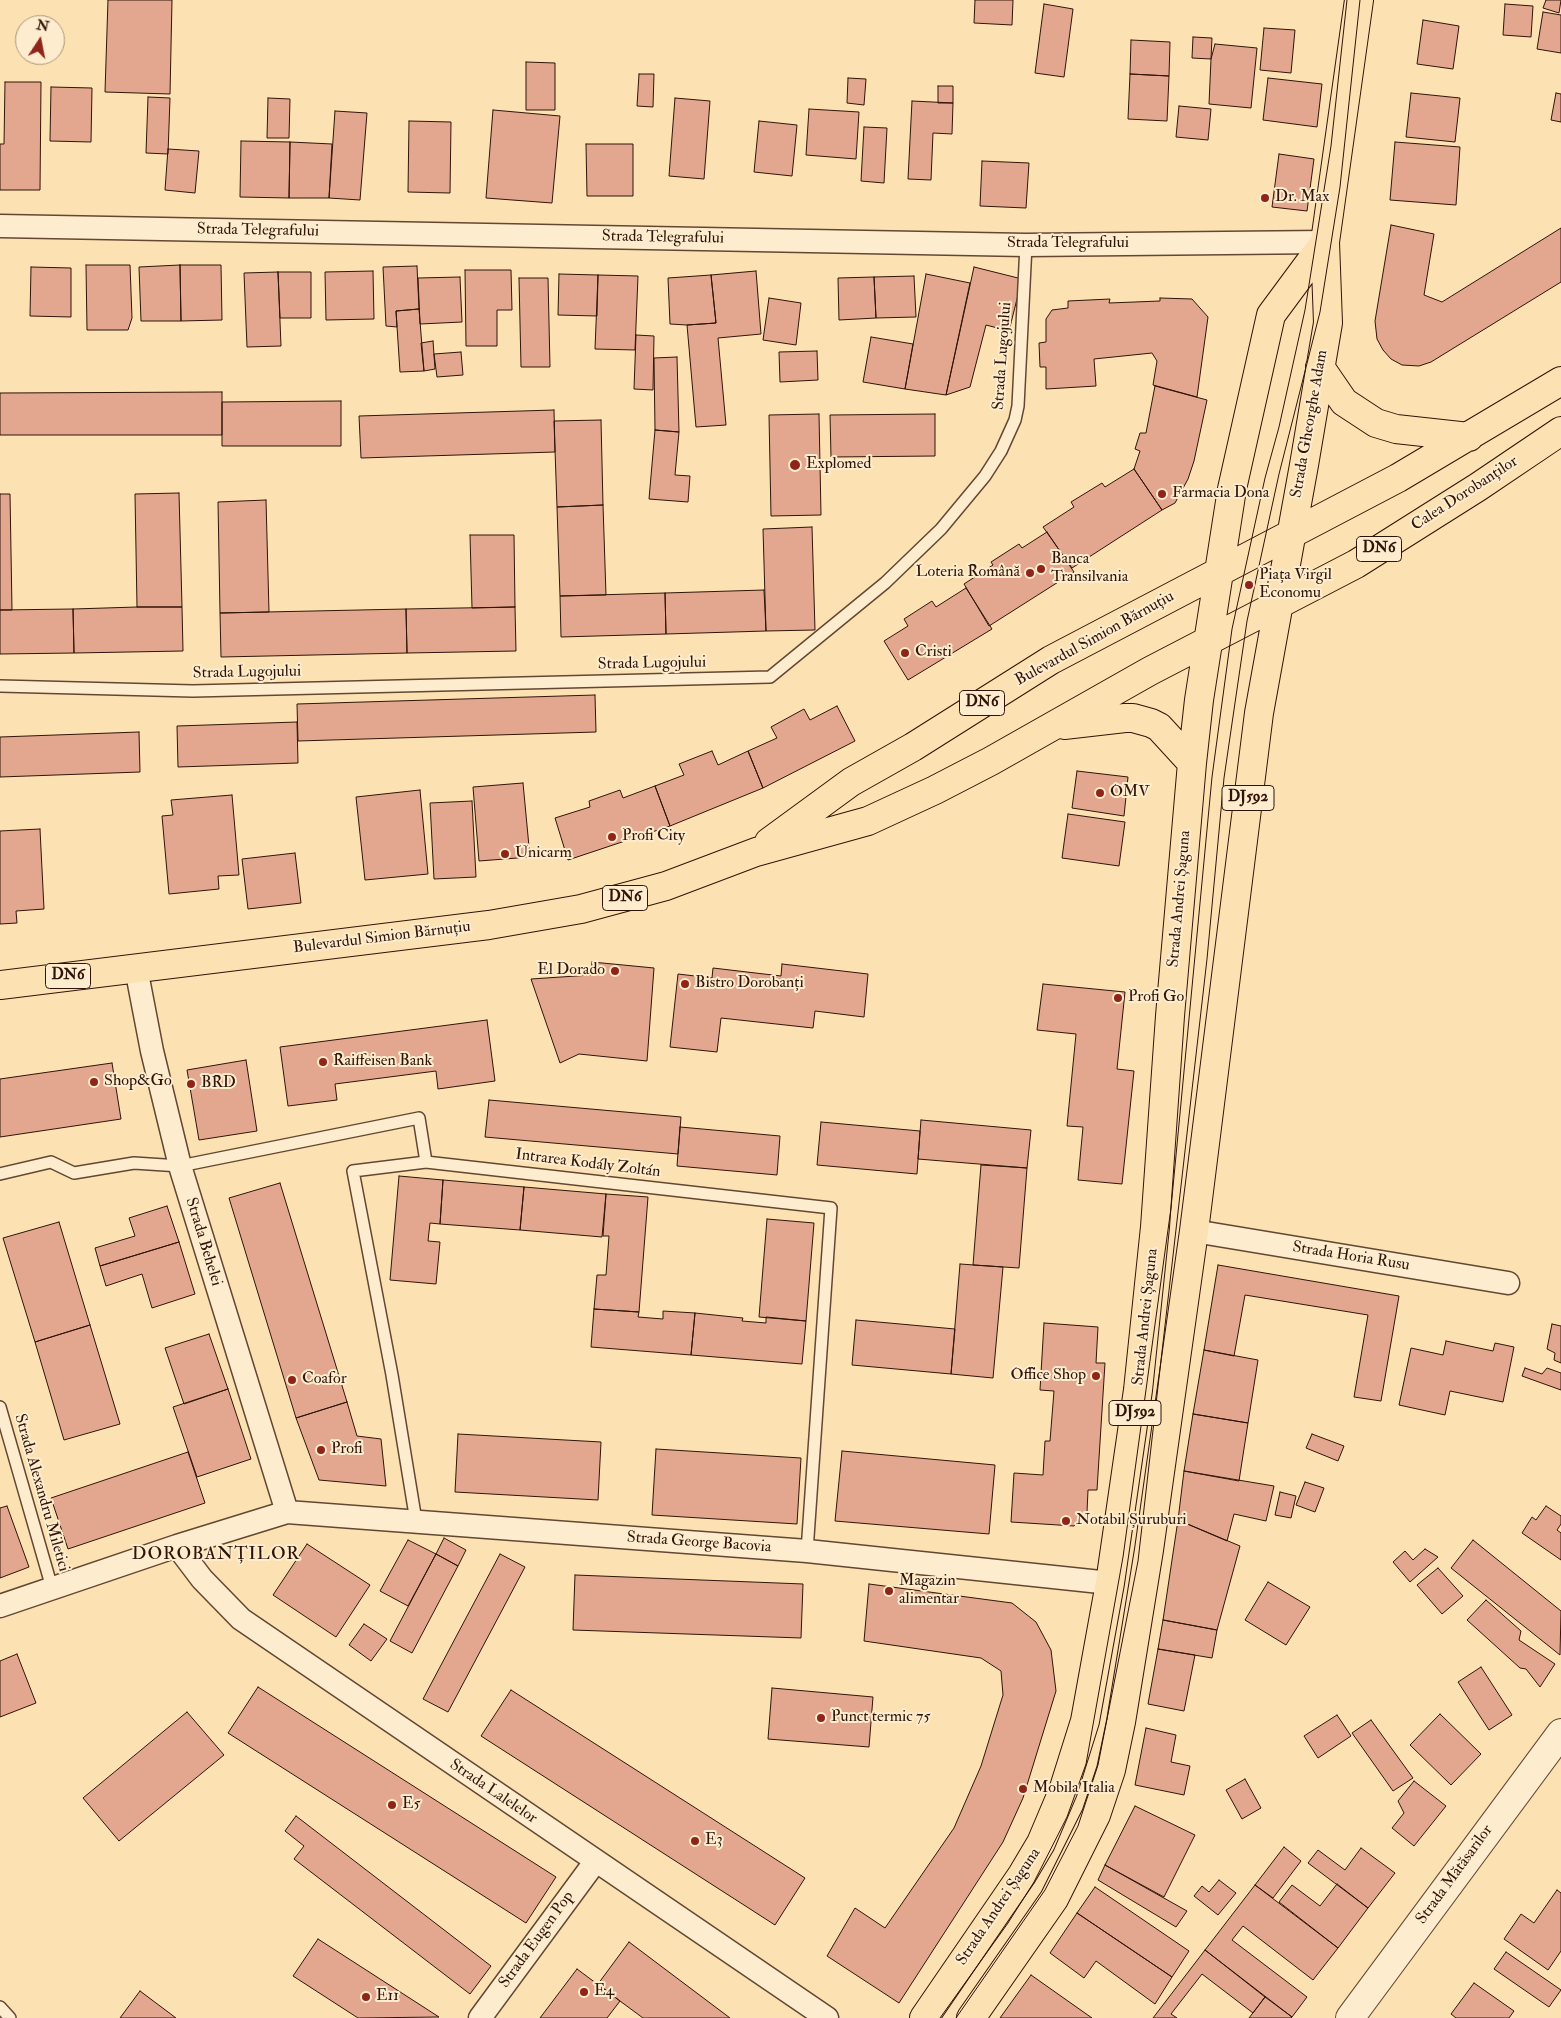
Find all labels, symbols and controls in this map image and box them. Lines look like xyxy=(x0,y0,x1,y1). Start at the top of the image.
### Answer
north arrow xyxy=(15,15,65,65)
text: N xyxy=(35,16,51,35)
place label: Dr. Max xyxy=(1275,188,1329,208)
marker: Dr. Max xyxy=(1259,192,1271,204)
street label: Strada Telegrafului xyxy=(197,220,319,242)
street label: Strada Telegrafului xyxy=(602,227,724,249)
street label: Strada Telegrafului xyxy=(1007,234,1129,254)
street label: Strada Lugojului xyxy=(990,301,1016,411)
street label: Strada Gheorghe Adam xyxy=(1288,349,1332,499)
street label: Calea Dorobanților xyxy=(1408,452,1522,536)
place label: Explomed xyxy=(806,455,871,475)
marker: Explomed xyxy=(788,458,802,472)
place label: Farmacia Dona xyxy=(1172,484,1269,504)
marker: Farmacia Dona xyxy=(1156,488,1168,500)
road number: DN6 xyxy=(1356,536,1402,562)
place label: Banca Transilvania xyxy=(1051,550,1128,588)
place label: Loteria Română xyxy=(916,563,1020,583)
marker: Banca Transilvania xyxy=(1035,563,1047,575)
place label: Piața Virgil Economu xyxy=(1259,566,1332,604)
marker: Loteria Română xyxy=(1024,567,1036,579)
marker: Piața Virgil Economu xyxy=(1243,579,1255,591)
street label: Bulevardul Simion Bărnuțiu xyxy=(1012,587,1178,691)
place label: Cristi xyxy=(915,643,952,663)
marker: Cristi xyxy=(899,647,911,659)
street label: Strada Lugojului xyxy=(598,653,706,675)
street label: Strada Lugojului xyxy=(193,662,301,684)
road number: DN6 xyxy=(960,690,1004,716)
place label: OMV xyxy=(1110,783,1150,803)
road number: DJ592 xyxy=(1222,786,1274,810)
marker: OMV xyxy=(1094,787,1106,799)
place label: Profi City xyxy=(622,827,685,847)
street label: Strada Andrei Șaguna xyxy=(1164,830,1196,968)
marker: Profi City xyxy=(606,831,618,843)
place label: Unicarm xyxy=(515,844,572,864)
marker: Unicarm xyxy=(499,848,511,860)
road number: DN6 xyxy=(602,886,648,910)
street label: Bulevardul Simion Bărnuțiu xyxy=(292,918,472,958)
place label: El Dorado xyxy=(537,961,605,981)
road number: DN6 xyxy=(46,964,90,988)
marker: El Dorado xyxy=(609,965,621,977)
place label: Bistro Dorobanți xyxy=(695,974,804,994)
marker: Bistro Dorobanți xyxy=(679,978,691,990)
place label: Profi Go xyxy=(1128,988,1184,1008)
marker: Profi Go xyxy=(1112,992,1124,1004)
place label: Raiffeisen Bank xyxy=(333,1052,432,1072)
marker: Raiffeisen Bank xyxy=(317,1056,329,1068)
place label: Shop&Go xyxy=(104,1072,172,1092)
place label: BRD xyxy=(201,1074,236,1094)
marker: Shop&Go xyxy=(88,1076,100,1088)
marker: BRD xyxy=(185,1078,197,1090)
street label: Intrarea Kodály Zoltán xyxy=(514,1146,662,1182)
street label: Strada Behelei xyxy=(180,1195,226,1289)
street label: Strada Horia Rusu xyxy=(1291,1238,1411,1276)
street label: Strada Andrei Șaguna xyxy=(1129,1248,1163,1386)
place label: Office Shop xyxy=(1010,1366,1086,1386)
place label: Coafor xyxy=(302,1370,347,1390)
marker: Office Shop xyxy=(1090,1370,1102,1382)
marker: Coafor xyxy=(286,1374,298,1386)
road number: DJ592 xyxy=(1109,1400,1161,1426)
street label: Strada Alexandru Miletici xyxy=(9,1412,73,1574)
place label: Profi xyxy=(331,1440,363,1460)
marker: Profi xyxy=(315,1444,327,1456)
place label: Notabil Șuruburi xyxy=(1076,1511,1187,1531)
marker: Notabil Șuruburi xyxy=(1060,1515,1072,1527)
street label: Strada George Bacovia xyxy=(626,1528,772,1558)
district label: DOROBANȚILOR xyxy=(130,1544,302,1566)
place label: Magazin alimentar xyxy=(899,1572,959,1610)
marker: Magazin alimentar xyxy=(883,1585,895,1597)
place label: Punct termic 75 xyxy=(831,1708,930,1728)
marker: Punct termic 75 xyxy=(815,1712,827,1724)
street label: Strada Lalelelor xyxy=(445,1756,541,1828)
place label: Mobila Italia xyxy=(1033,1779,1115,1799)
marker: Mobila Italia xyxy=(1017,1783,1029,1795)
place label: E5 xyxy=(402,1795,421,1815)
marker: E5 xyxy=(386,1799,398,1811)
street label: Strada Mătăsarilor xyxy=(1413,1822,1497,1928)
place label: E3 xyxy=(705,1831,723,1851)
marker: E3 xyxy=(689,1835,701,1847)
street label: Strada Andrei Șaguna xyxy=(953,1845,1045,1969)
street label: Strada Eugen Pop xyxy=(495,1888,579,1992)
place label: E4 xyxy=(594,1982,614,2002)
marker: E4 xyxy=(578,1986,590,1998)
place label: E11 xyxy=(376,1987,399,2007)
marker: E11 xyxy=(360,1991,372,2003)

